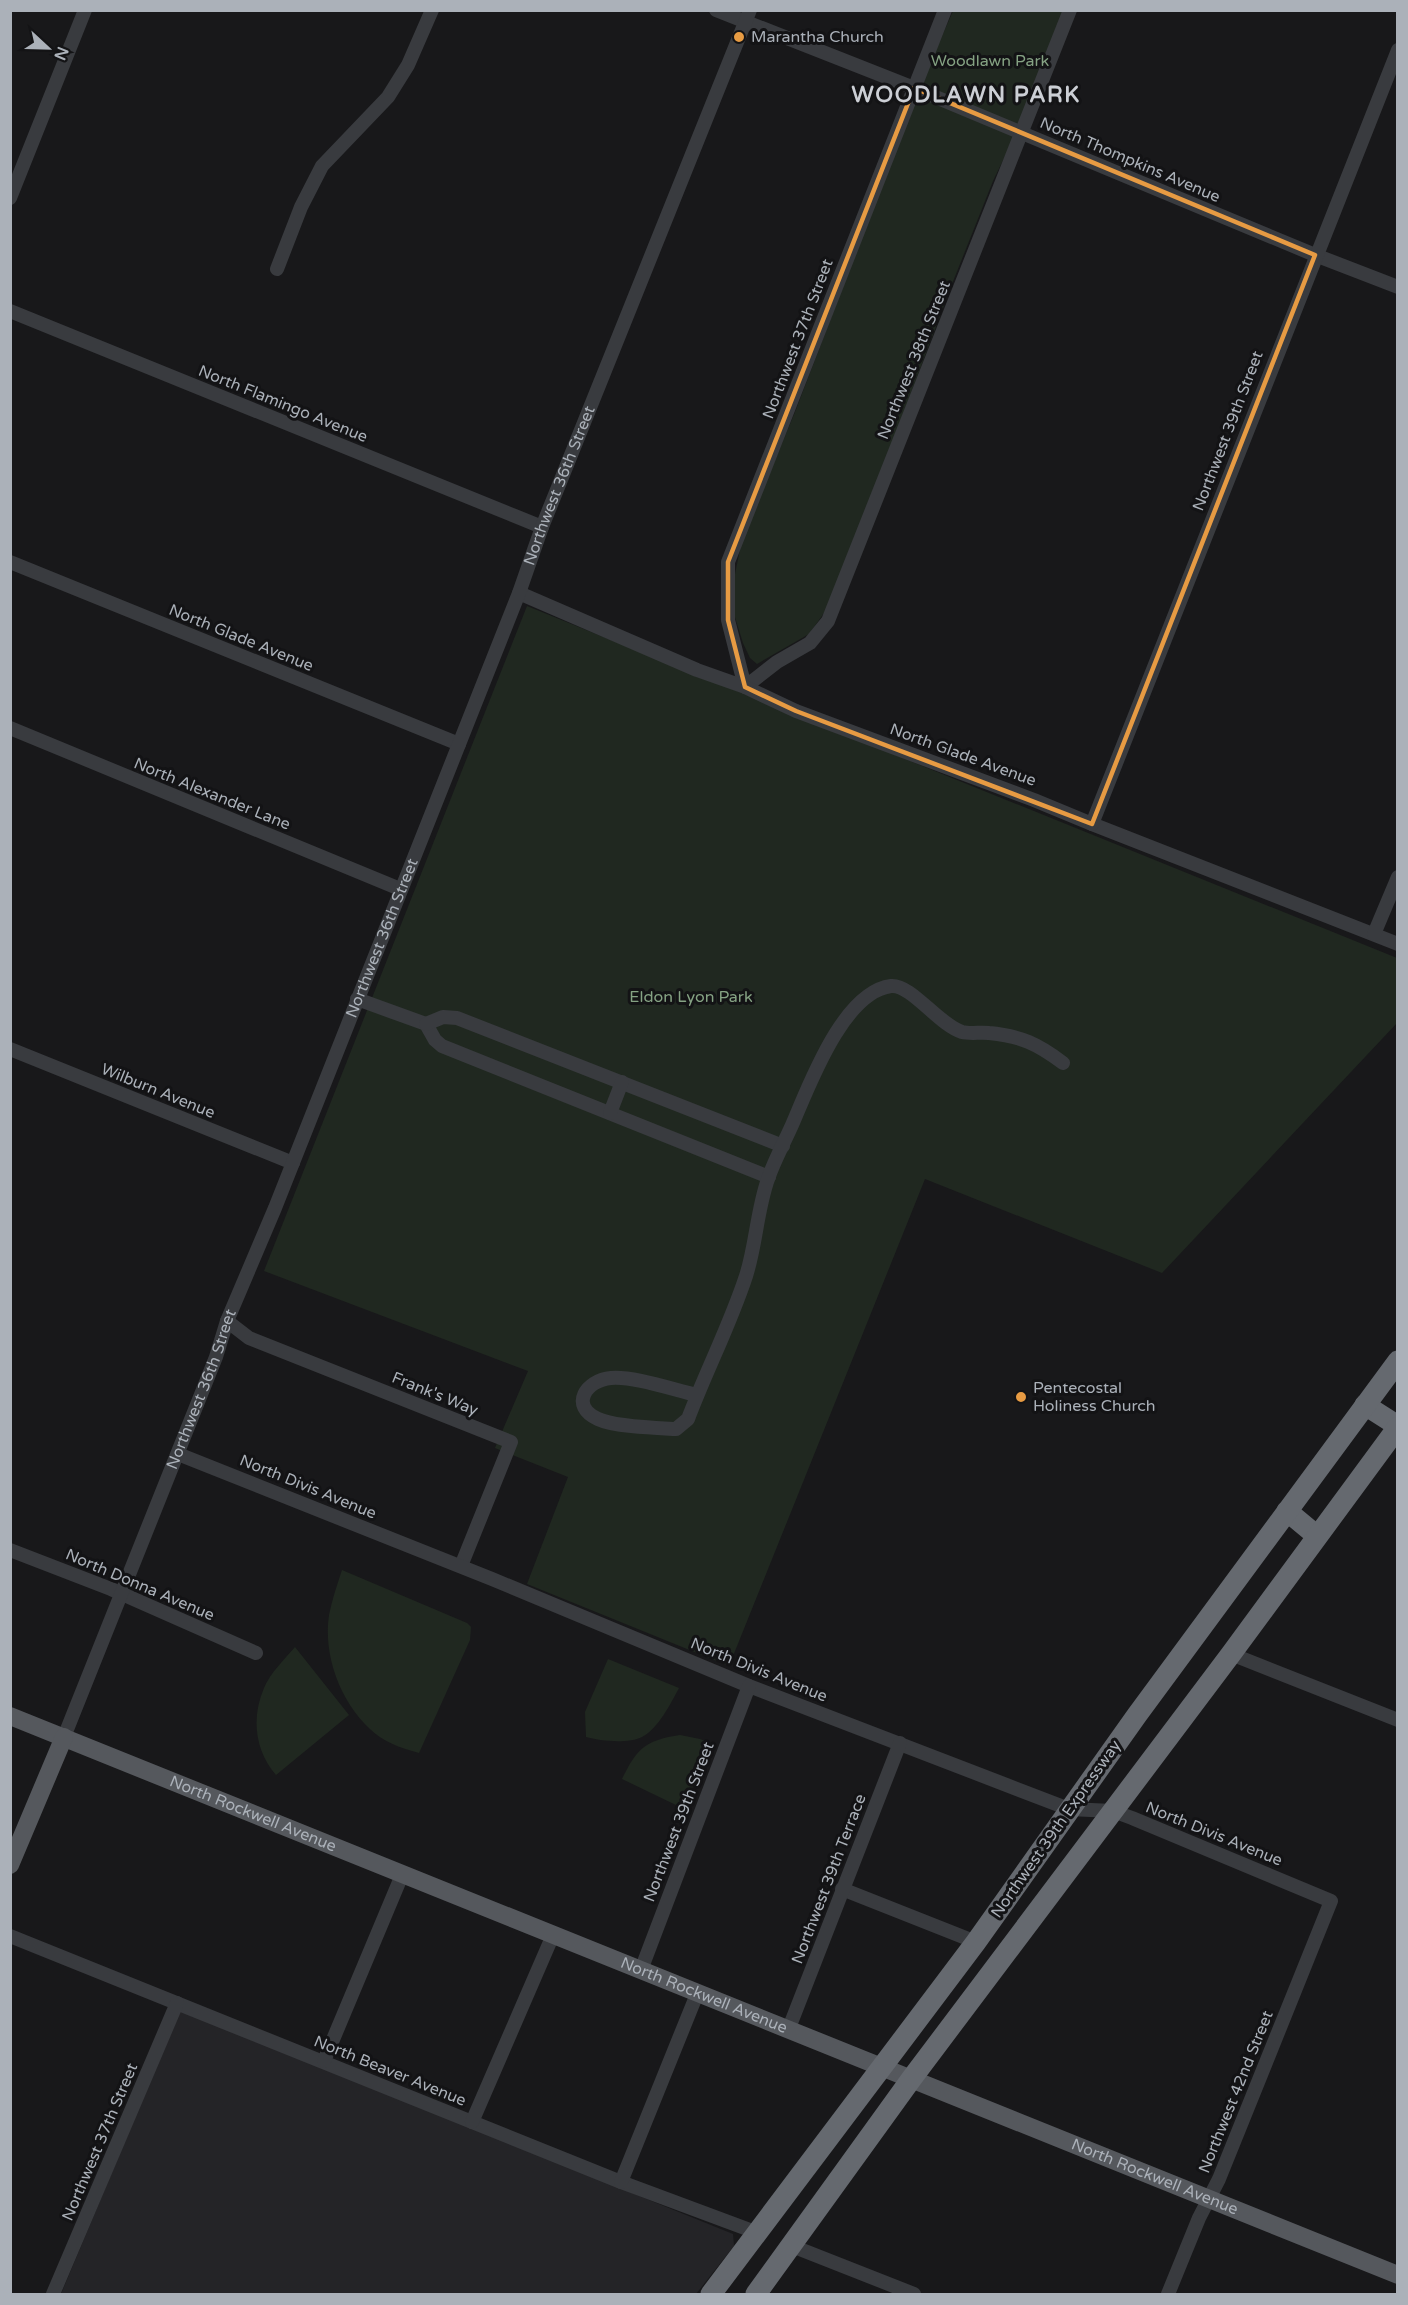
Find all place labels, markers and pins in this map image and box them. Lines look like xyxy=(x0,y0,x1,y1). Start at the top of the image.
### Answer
place label: Marantha Church xyxy=(751,27,884,47)
marker: Marantha Church xyxy=(732,30,746,44)
place label: Pentecostal Holiness Church xyxy=(1033,1378,1156,1416)
marker: Pentecostal Holiness Church xyxy=(1014,1390,1028,1404)

